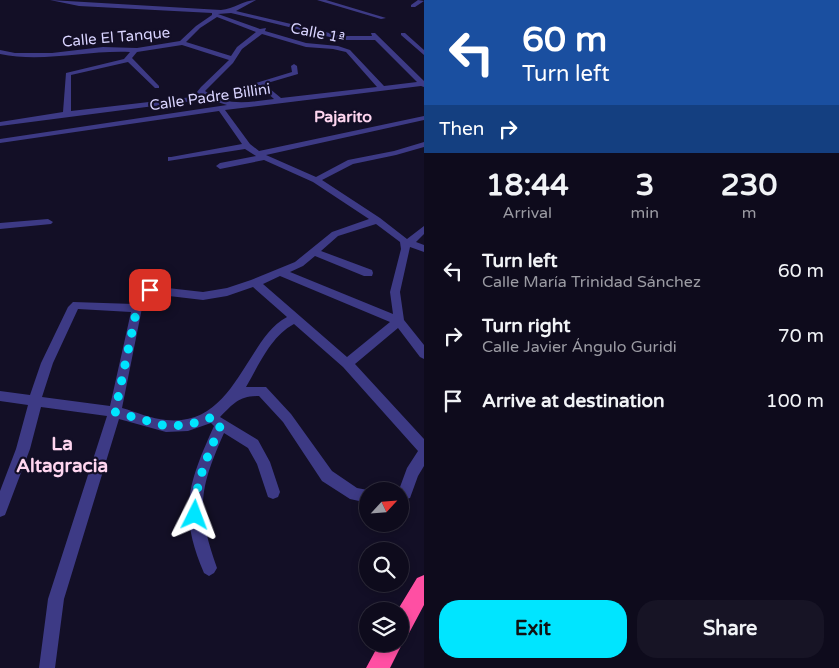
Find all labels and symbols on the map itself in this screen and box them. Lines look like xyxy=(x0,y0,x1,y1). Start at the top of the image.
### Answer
street label: Calle 1ª xyxy=(289,19,347,47)
street label: Calle El Tanque xyxy=(61,23,171,51)
street label: Calle Padre Billini xyxy=(148,80,272,114)
district label: Pajarito xyxy=(314,107,372,127)
pin xyxy=(129,269,171,311)
district label: La Altagracia xyxy=(16,433,108,478)
north arrow xyxy=(359,482,409,532)
position arrow xyxy=(168,488,220,540)

